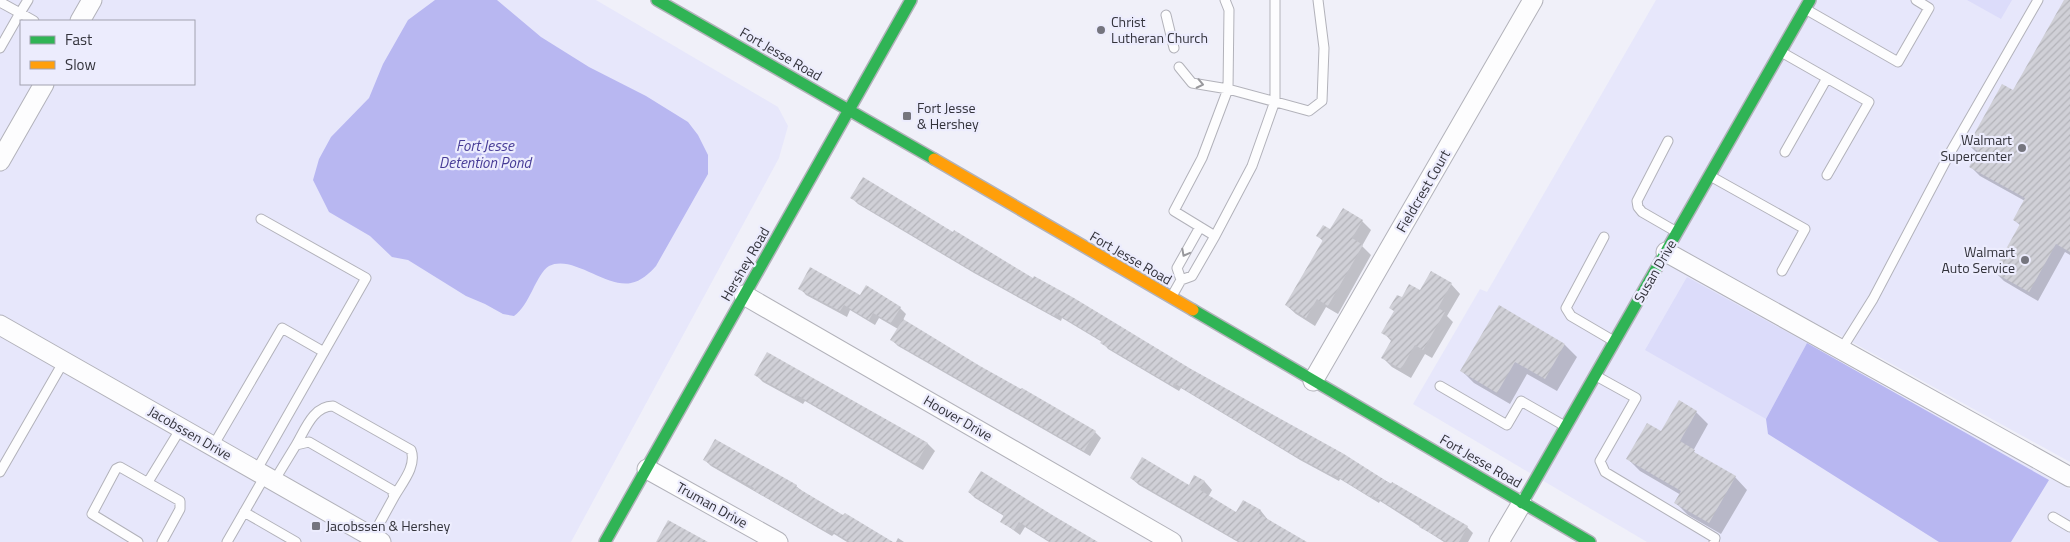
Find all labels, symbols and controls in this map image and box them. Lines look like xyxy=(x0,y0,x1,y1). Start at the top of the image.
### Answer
place label: Christ Lutheran Church xyxy=(1111,11,1208,48)
legend xyxy=(20,20,195,85)
street label: Fort Jesse Road xyxy=(736,22,826,86)
marker: Christ Lutheran Church xyxy=(1095,24,1107,36)
text: Fast xyxy=(65,28,93,51)
text: Slow xyxy=(65,53,96,76)
one-way arrow xyxy=(1195,78,1204,89)
place label: Fort Jesse & Hershey xyxy=(917,97,979,134)
marker: Fort Jesse & Hershey xyxy=(901,110,913,122)
place label: Walmart Supercenter xyxy=(1940,129,2012,166)
water label: Fort Jesse Detention Pond xyxy=(439,134,532,174)
marker: Walmart Supercenter xyxy=(2016,142,2028,154)
street label: Fieldcrest Court xyxy=(1390,145,1455,236)
street label: Hershey Road xyxy=(715,223,774,305)
street label: Fort Jesse Road xyxy=(1086,226,1176,290)
street label: Susan Drive xyxy=(1628,235,1681,306)
place label: Walmart Auto Service xyxy=(1941,241,2015,278)
one-way arrow xyxy=(1181,248,1191,257)
marker: Walmart Auto Service xyxy=(2019,254,2031,266)
street label: Hoover Drive xyxy=(920,389,997,446)
street label: Jacobssen Drive xyxy=(145,400,236,465)
street label: Fort Jesse Road xyxy=(1436,429,1526,493)
street label: Truman Drive xyxy=(673,476,752,533)
place label: Jacobssen & Hershey xyxy=(326,515,451,536)
marker: Jacobssen & Hershey xyxy=(310,520,322,532)

